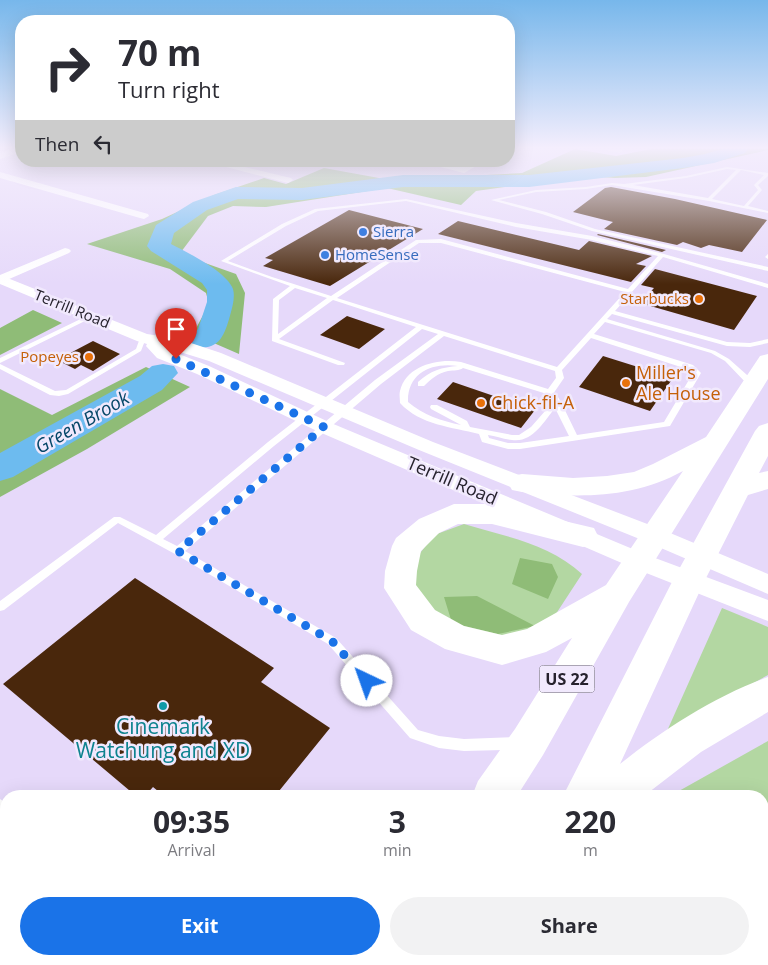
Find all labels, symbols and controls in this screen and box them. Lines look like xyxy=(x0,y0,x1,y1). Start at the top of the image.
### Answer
text: 70 m xyxy=(118,29,201,76)
icon: right xyxy=(35,35,100,100)
text: Turn right xyxy=(118,74,220,104)
icon: left xyxy=(89,130,117,158)
text: Then xyxy=(35,131,79,157)
place label: Sierra xyxy=(373,221,414,241)
marker: Sierra xyxy=(357,226,369,238)
place label: HomeSense xyxy=(335,244,419,264)
marker: HomeSense xyxy=(319,249,331,261)
street label: Terrill Road xyxy=(32,284,113,332)
place label: Starbucks xyxy=(620,288,689,308)
marker: Starbucks xyxy=(693,293,705,305)
pin xyxy=(155,308,197,359)
icon: arrive xyxy=(162,315,190,343)
place label: Popeyes xyxy=(20,346,79,366)
marker: Popeyes xyxy=(83,351,95,363)
place label: Miller's Ale House xyxy=(636,360,721,405)
marker: Miller's Ale House xyxy=(620,377,632,389)
water label: Green Brook xyxy=(30,384,134,459)
place label: Chick-fil-A xyxy=(491,390,575,414)
marker: Chick-fil-A xyxy=(475,397,487,409)
street label: Terrill Road xyxy=(404,450,501,510)
position arrow xyxy=(340,654,392,706)
road number: US 22 xyxy=(540,666,594,692)
marker: Cinemark Watchung and XD xyxy=(157,700,169,712)
place label: Cinemark Watchung and XD xyxy=(76,712,250,764)
text: 09:35 xyxy=(153,801,230,842)
text: 3 xyxy=(389,801,406,842)
text: 220 xyxy=(565,801,616,842)
text: Arrival xyxy=(167,839,216,861)
text: min xyxy=(383,839,412,861)
text: m xyxy=(583,839,598,861)
button: Exit xyxy=(20,897,380,955)
button: Share xyxy=(390,897,749,955)

